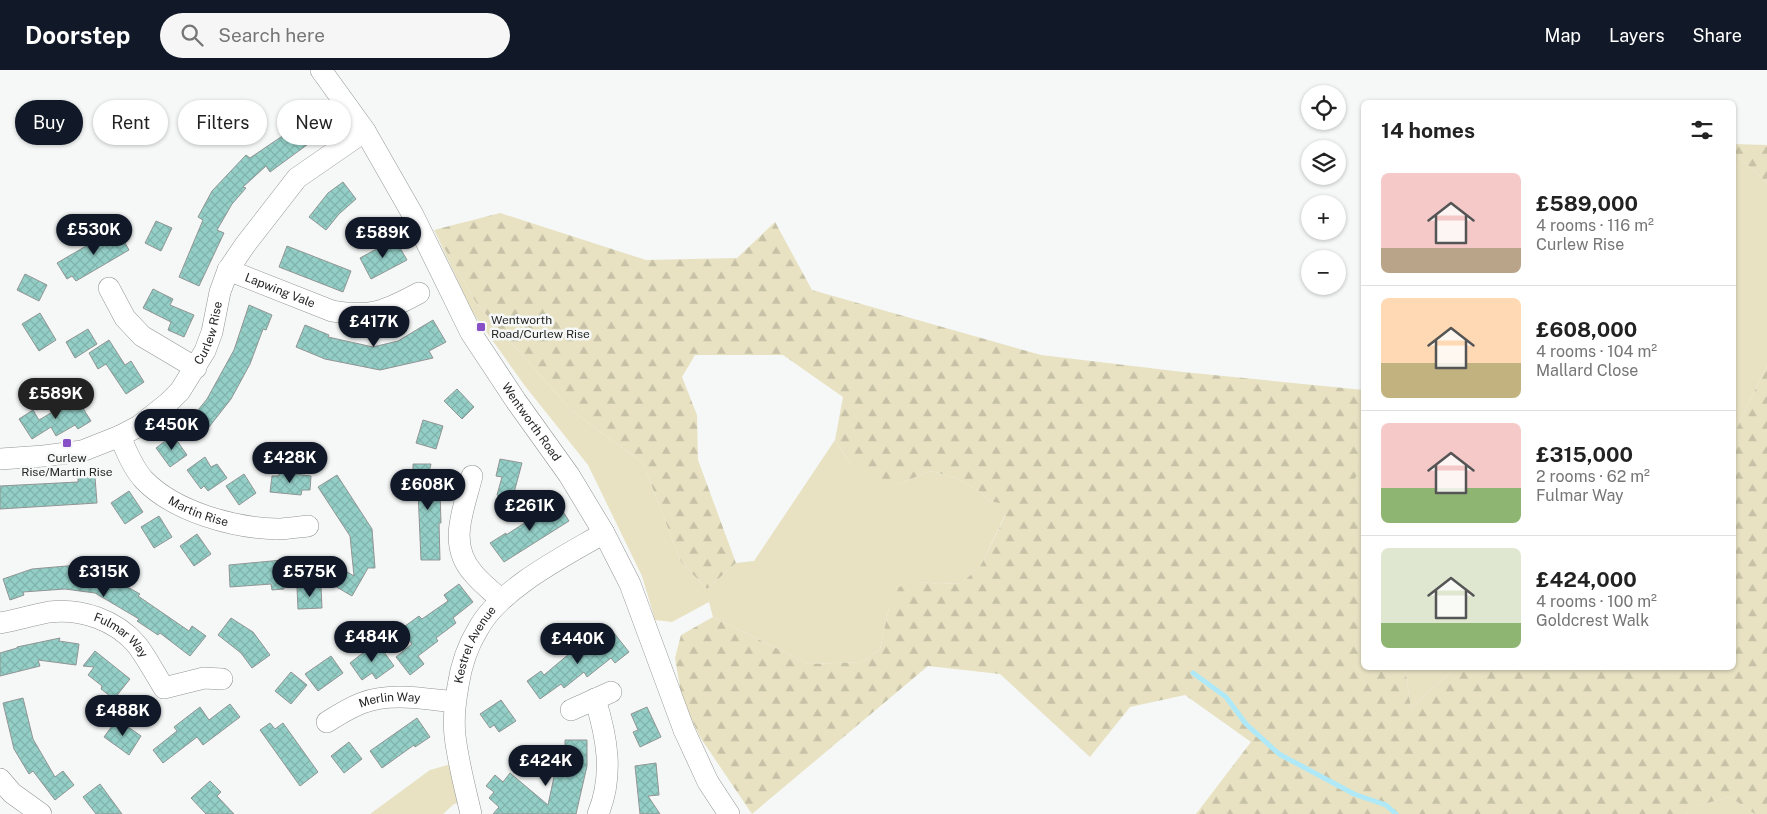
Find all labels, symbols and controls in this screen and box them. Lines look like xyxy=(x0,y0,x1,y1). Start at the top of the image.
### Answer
search box xyxy=(160,13,510,58)
text: Doorstep xyxy=(25,21,130,49)
icon: search xyxy=(178,21,206,49)
text: Search here xyxy=(218,24,325,46)
text: Map xyxy=(1545,25,1581,46)
text: Layers xyxy=(1609,25,1665,46)
text: Share xyxy=(1693,25,1742,46)
map controls xyxy=(1301,85,1346,295)
button: locate xyxy=(1301,85,1346,130)
chip: Buy xyxy=(15,100,83,145)
chip: Rent xyxy=(93,100,168,145)
chip: Filters xyxy=(178,100,267,145)
chip: New xyxy=(277,100,351,145)
icon: filters xyxy=(1688,116,1716,144)
text: 14 homes xyxy=(1381,118,1475,143)
button: layers xyxy=(1301,140,1346,185)
text: £589,000 xyxy=(1536,191,1638,216)
icon: home xyxy=(1421,193,1481,253)
button: + xyxy=(1301,195,1346,240)
pin: £530K xyxy=(59,214,129,256)
pin: £589K xyxy=(348,216,418,259)
text: 4 rooms · 116 m² xyxy=(1536,216,1654,235)
text: £530K xyxy=(67,220,121,239)
text: £589K xyxy=(356,223,410,242)
text: Curlew Rise xyxy=(1536,235,1624,254)
button: − xyxy=(1301,250,1346,295)
street label: Lapwing Vale xyxy=(243,270,317,311)
street label: Curlew Rise xyxy=(191,300,225,367)
pin: £417K xyxy=(339,306,409,348)
text: £417K xyxy=(349,312,399,331)
place label: Wentworth Road/Curlew Rise xyxy=(491,313,590,341)
text: £608,000 xyxy=(1536,317,1637,342)
icon: home xyxy=(1421,318,1481,378)
marker: Wentworth Road/Curlew Rise xyxy=(475,321,487,333)
text: 4 rooms · 104 m² xyxy=(1536,342,1657,361)
text: Mallard Close xyxy=(1536,361,1638,380)
pin: £589K xyxy=(21,378,91,420)
street label: Wentworth Road xyxy=(499,380,564,464)
text: £589K xyxy=(29,384,83,403)
pin: £450K xyxy=(137,408,207,451)
text: £450K xyxy=(145,415,199,434)
marker: Curlew Rise/Martin Rise xyxy=(61,437,73,449)
pin: £428K xyxy=(255,442,325,484)
text: £315,000 xyxy=(1536,442,1633,467)
icon: home xyxy=(1421,443,1481,503)
text: £428K xyxy=(263,448,317,467)
place label: Curlew Rise/Martin Rise xyxy=(21,451,113,479)
text: 2 rooms · 62 m² xyxy=(1536,467,1650,486)
pin: £608K xyxy=(393,468,463,511)
text: £608K xyxy=(401,475,455,494)
text: Fulmar Way xyxy=(1536,486,1624,505)
pin: £261K xyxy=(495,490,565,532)
street label: Martin Rise xyxy=(166,493,230,529)
text: £261K xyxy=(505,496,555,515)
pin: £315K xyxy=(69,556,139,598)
pin: £575K xyxy=(275,556,345,598)
text: £315K xyxy=(79,562,129,581)
text: £575K xyxy=(283,562,337,581)
text: £424,000 xyxy=(1536,567,1637,592)
icon: home xyxy=(1421,568,1481,628)
text: 4 rooms · 100 m² xyxy=(1536,592,1657,611)
street label: Kestrel Avenue xyxy=(452,603,499,684)
street label: Fulmar Way xyxy=(92,610,151,661)
text: Goldcrest Walk xyxy=(1536,611,1649,630)
pin: £484K xyxy=(337,620,407,663)
pin: £440K xyxy=(543,622,613,665)
text: £484K xyxy=(345,627,399,646)
text: £440K xyxy=(551,629,605,648)
street label: Merlin Way xyxy=(357,690,422,711)
pin: £488K xyxy=(88,694,158,737)
text: £488K xyxy=(96,701,150,720)
pin: £424K xyxy=(511,744,581,787)
text: £424K xyxy=(520,751,573,770)

